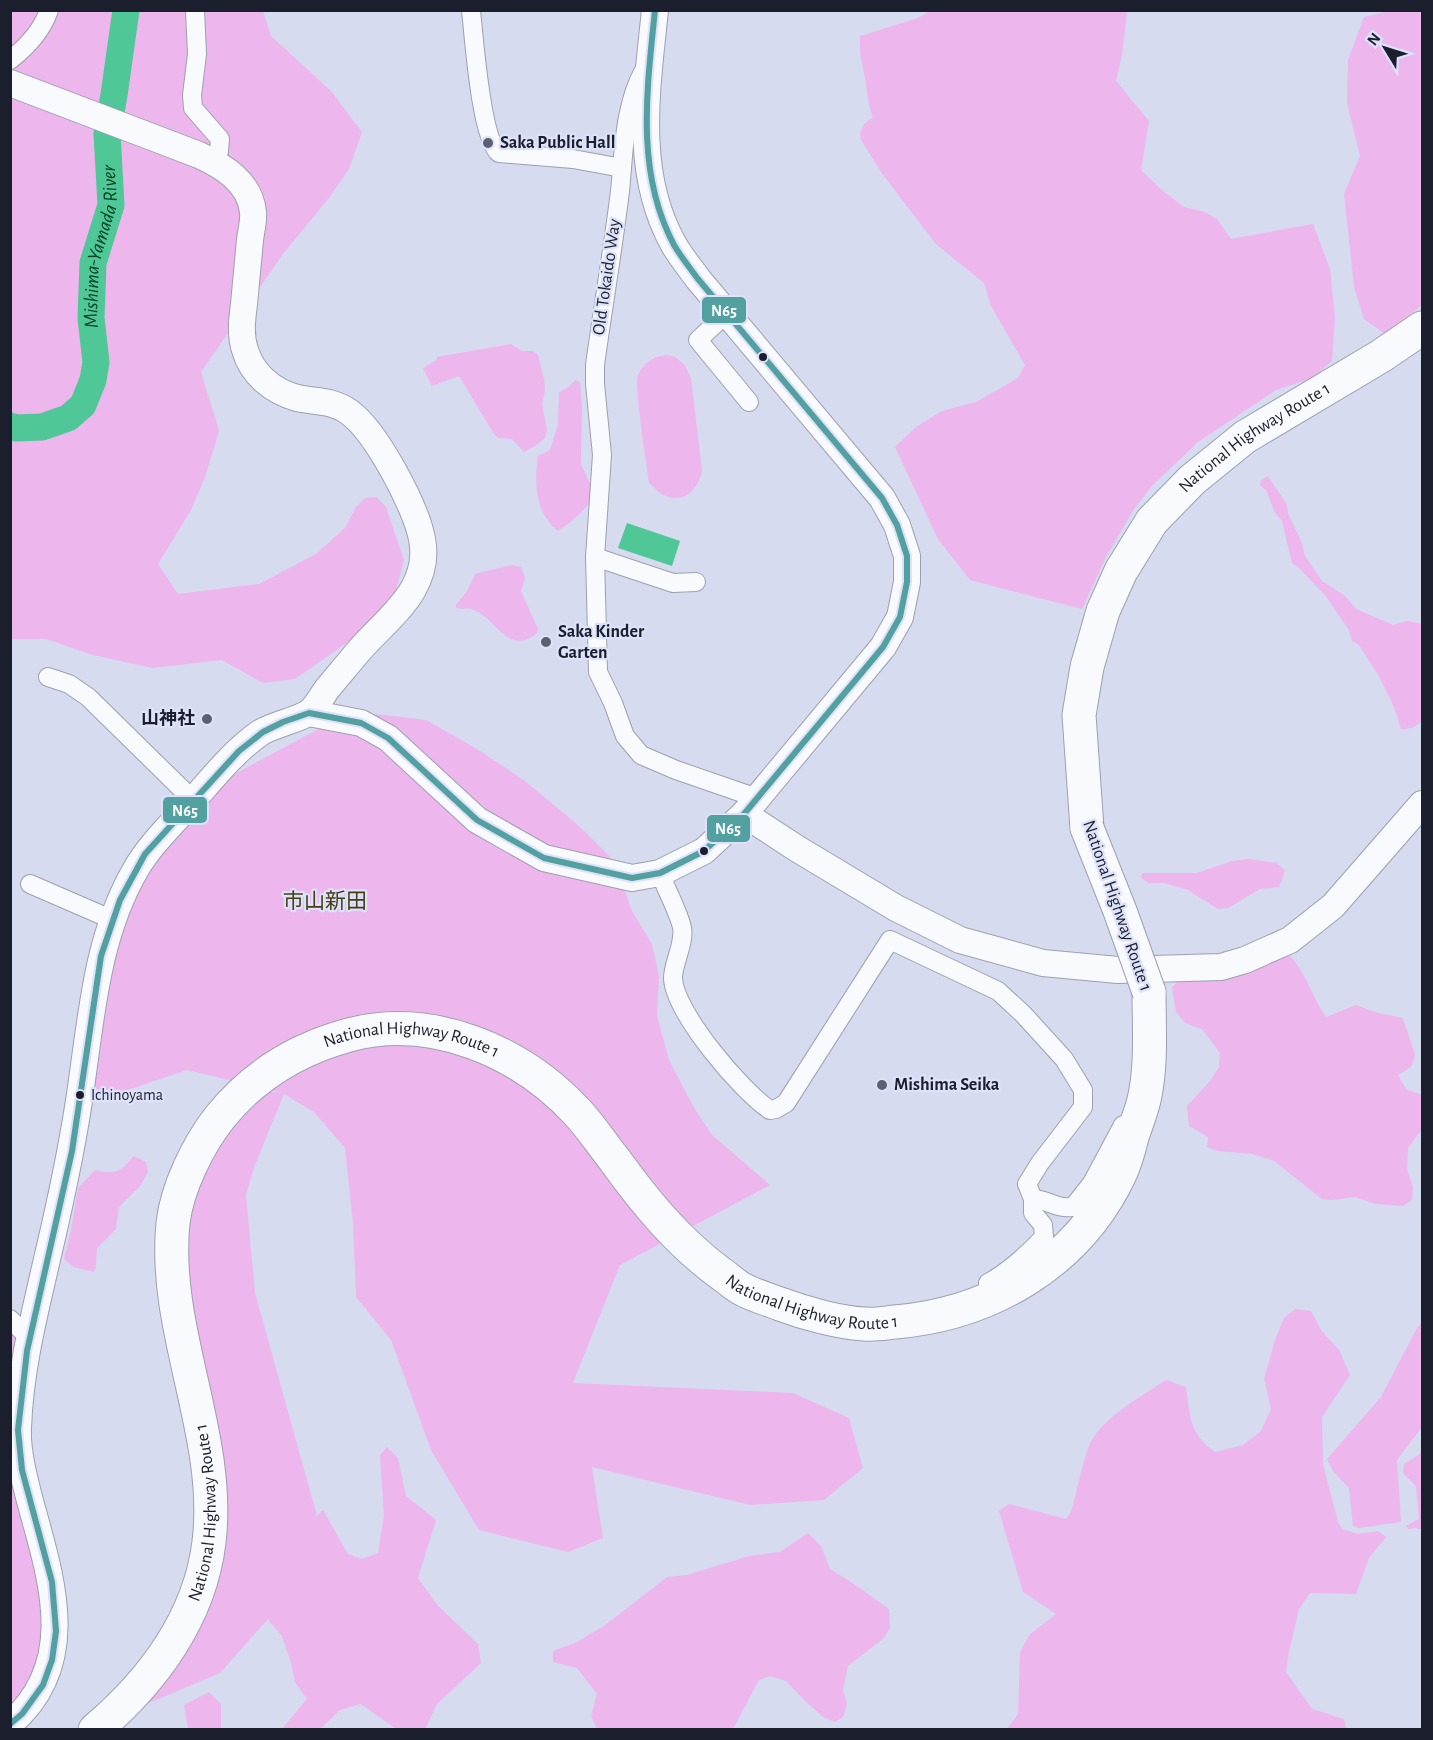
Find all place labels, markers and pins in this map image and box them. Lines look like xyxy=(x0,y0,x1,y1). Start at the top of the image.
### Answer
place label: Saka Public Hall xyxy=(500,134,615,152)
marker: Saka Public Hall xyxy=(481,136,495,150)
unlabelled marker xyxy=(757,351,769,363)
place label: Saka Kinder Garten xyxy=(558,623,645,662)
marker: Saka Kinder Garten xyxy=(539,635,553,649)
place label: 山神社 xyxy=(141,708,195,728)
marker: 山神社 xyxy=(200,712,214,726)
unlabelled marker xyxy=(698,845,710,857)
place label: Mishima Seika xyxy=(894,1076,1000,1094)
marker: Mishima Seika xyxy=(875,1078,889,1092)
place label: Ichinoyama xyxy=(91,1087,163,1104)
marker: Ichinoyama xyxy=(74,1089,86,1101)

